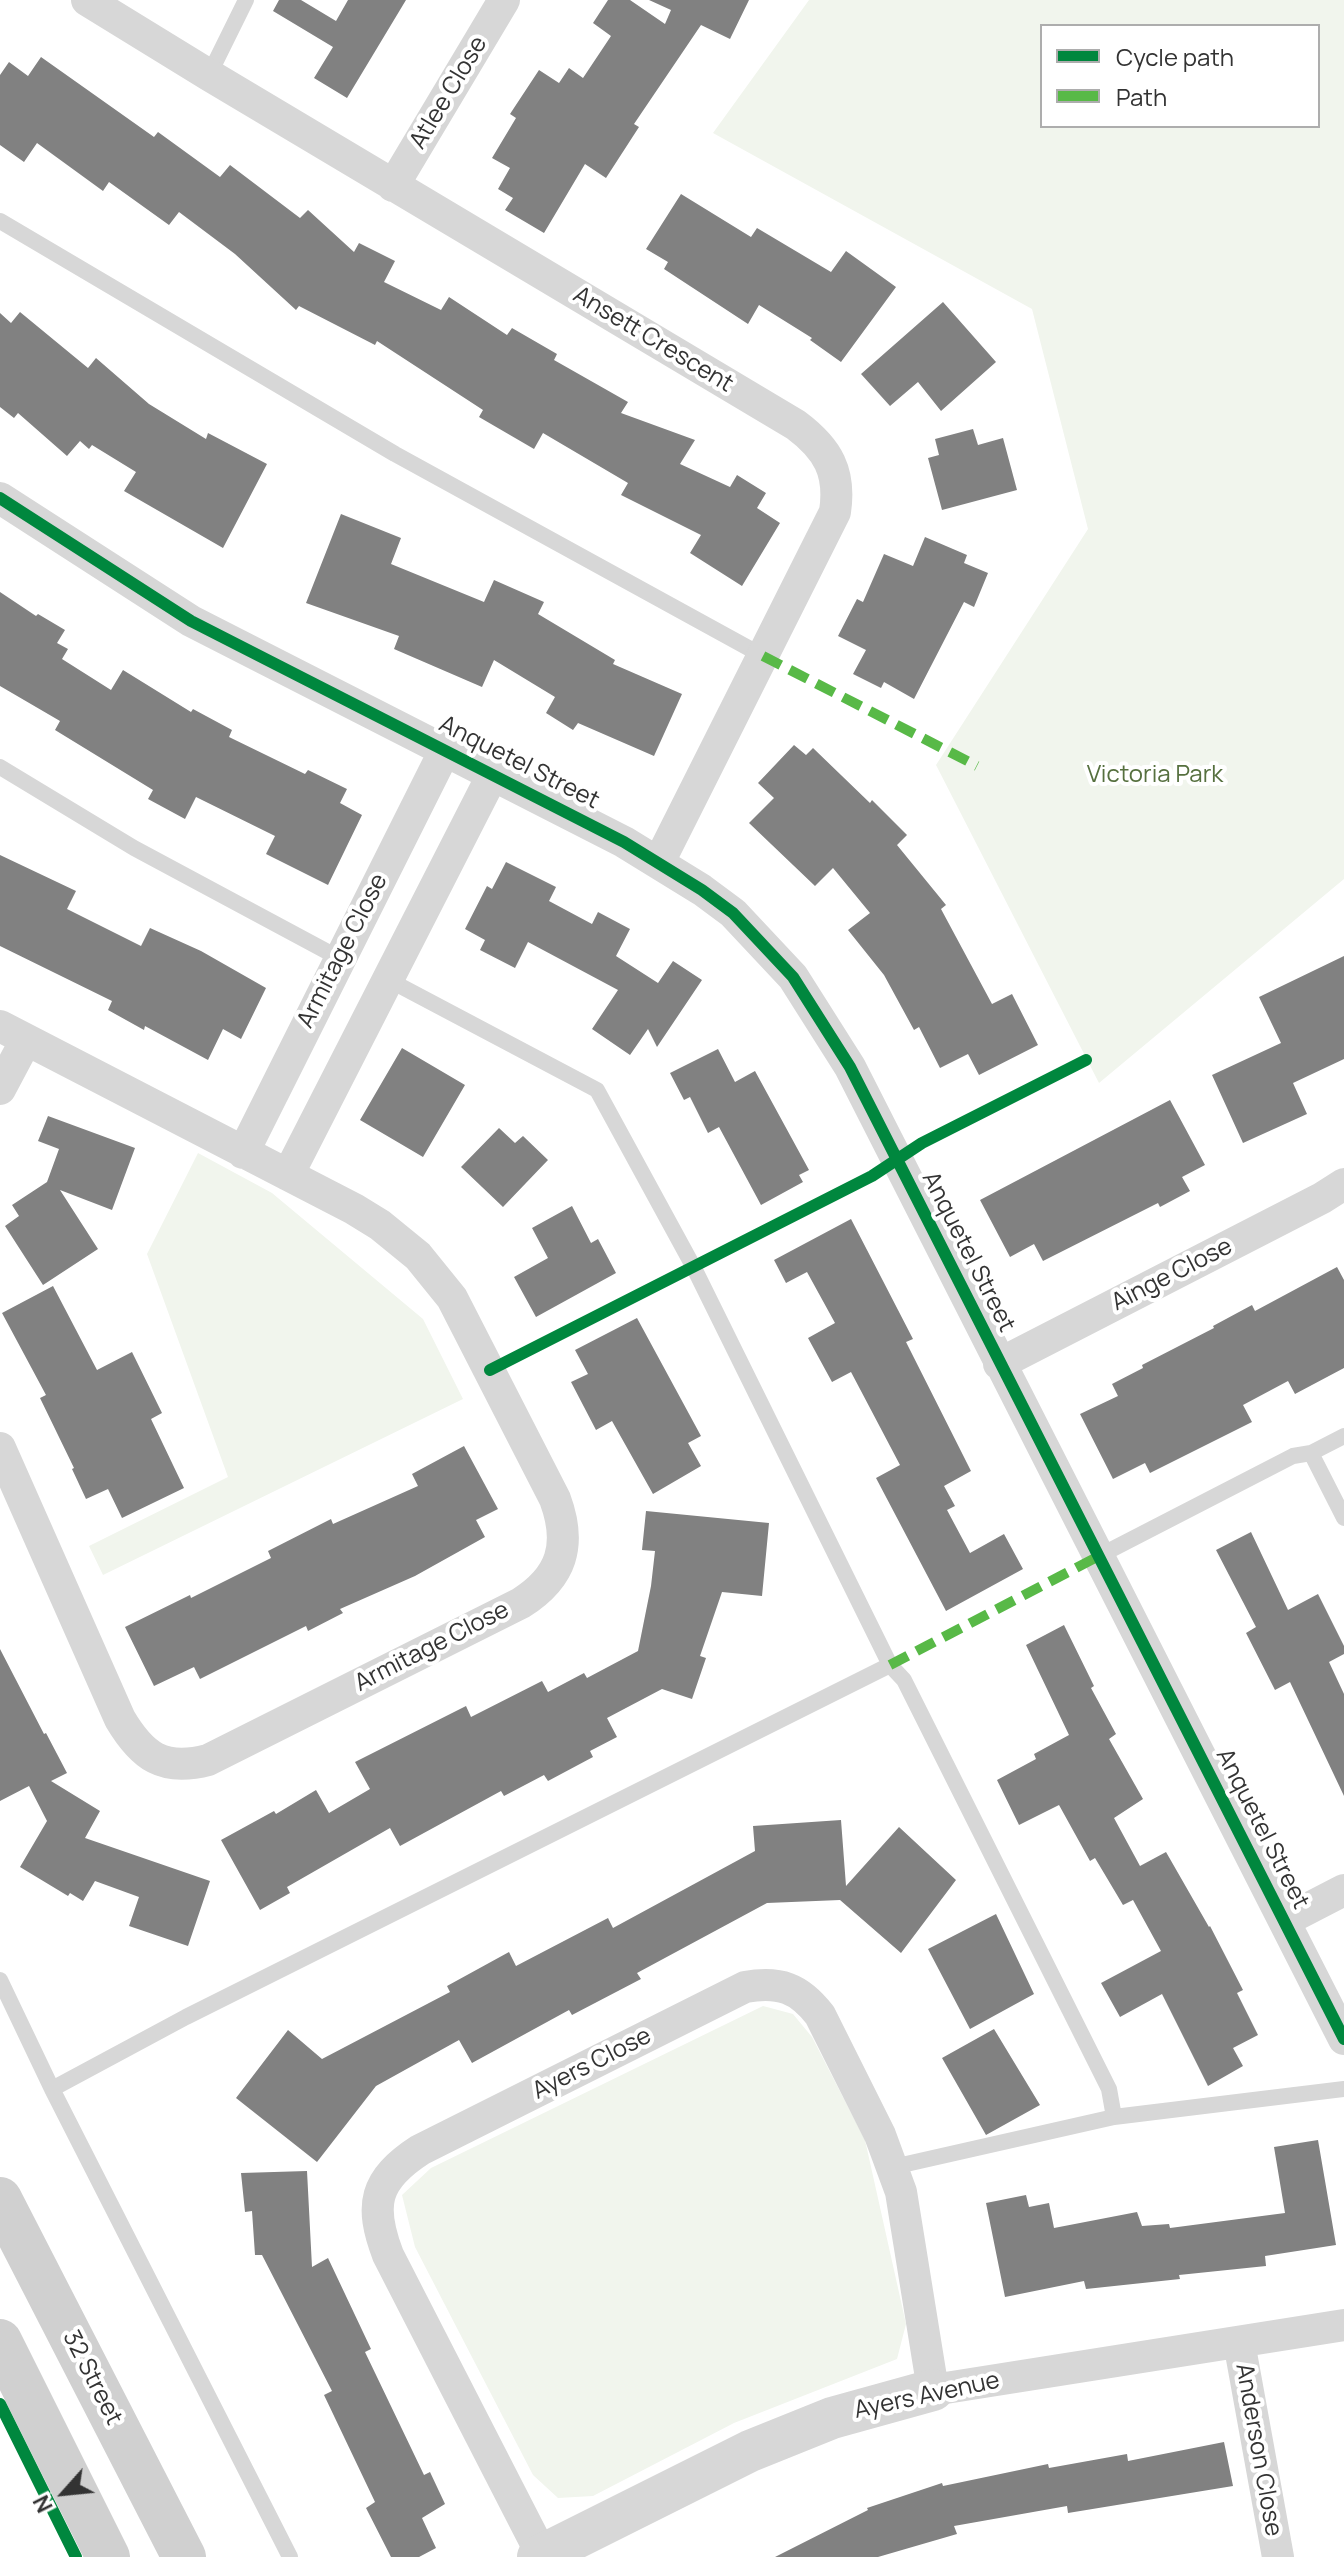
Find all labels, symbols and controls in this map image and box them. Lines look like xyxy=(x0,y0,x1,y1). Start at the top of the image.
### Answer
legend xyxy=(1040,24,1320,128)
street label: Atlee Close xyxy=(404,31,494,155)
text: Cycle path xyxy=(1116,40,1234,73)
text: Path xyxy=(1116,80,1167,113)
street label: Ansett Crescent xyxy=(568,281,738,399)
street label: Anquetel Street xyxy=(434,710,604,816)
park label: Victoria Park xyxy=(1087,761,1223,789)
street label: Armitage Close xyxy=(292,869,394,1033)
street label: Anquetel Street xyxy=(915,1167,1021,1337)
street label: Ainge Close xyxy=(1107,1232,1237,1318)
street label: Armitage Close xyxy=(350,1596,514,1698)
street label: Anquetel Street xyxy=(1209,1744,1315,1914)
street label: Ayers Close xyxy=(528,2022,656,2106)
street label: 32 Street xyxy=(56,2326,128,2430)
street label: Anderson Close xyxy=(1229,2361,1287,2539)
street label: Ayers Avenue xyxy=(852,2367,1002,2425)
north arrow xyxy=(24,2453,104,2533)
text: N xyxy=(26,2490,60,2518)

